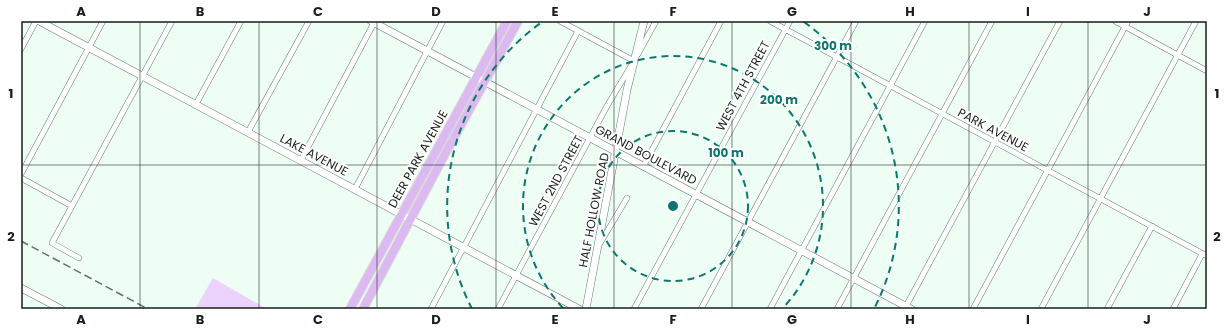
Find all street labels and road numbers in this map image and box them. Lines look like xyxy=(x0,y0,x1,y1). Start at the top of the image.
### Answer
street label: WEST 4TH STREET xyxy=(712,37,774,134)
street label: PARK AVENUE xyxy=(955,104,1032,155)
street label: DEER PARK AVENUE xyxy=(384,107,451,211)
street label: GRAND BOULEVARD xyxy=(592,121,700,189)
street label: LAKE AVENUE xyxy=(277,129,351,180)
street label: WEST 2ND STREET xyxy=(524,132,587,229)
street label: HALF HOLLOW ROAD xyxy=(574,151,613,269)

